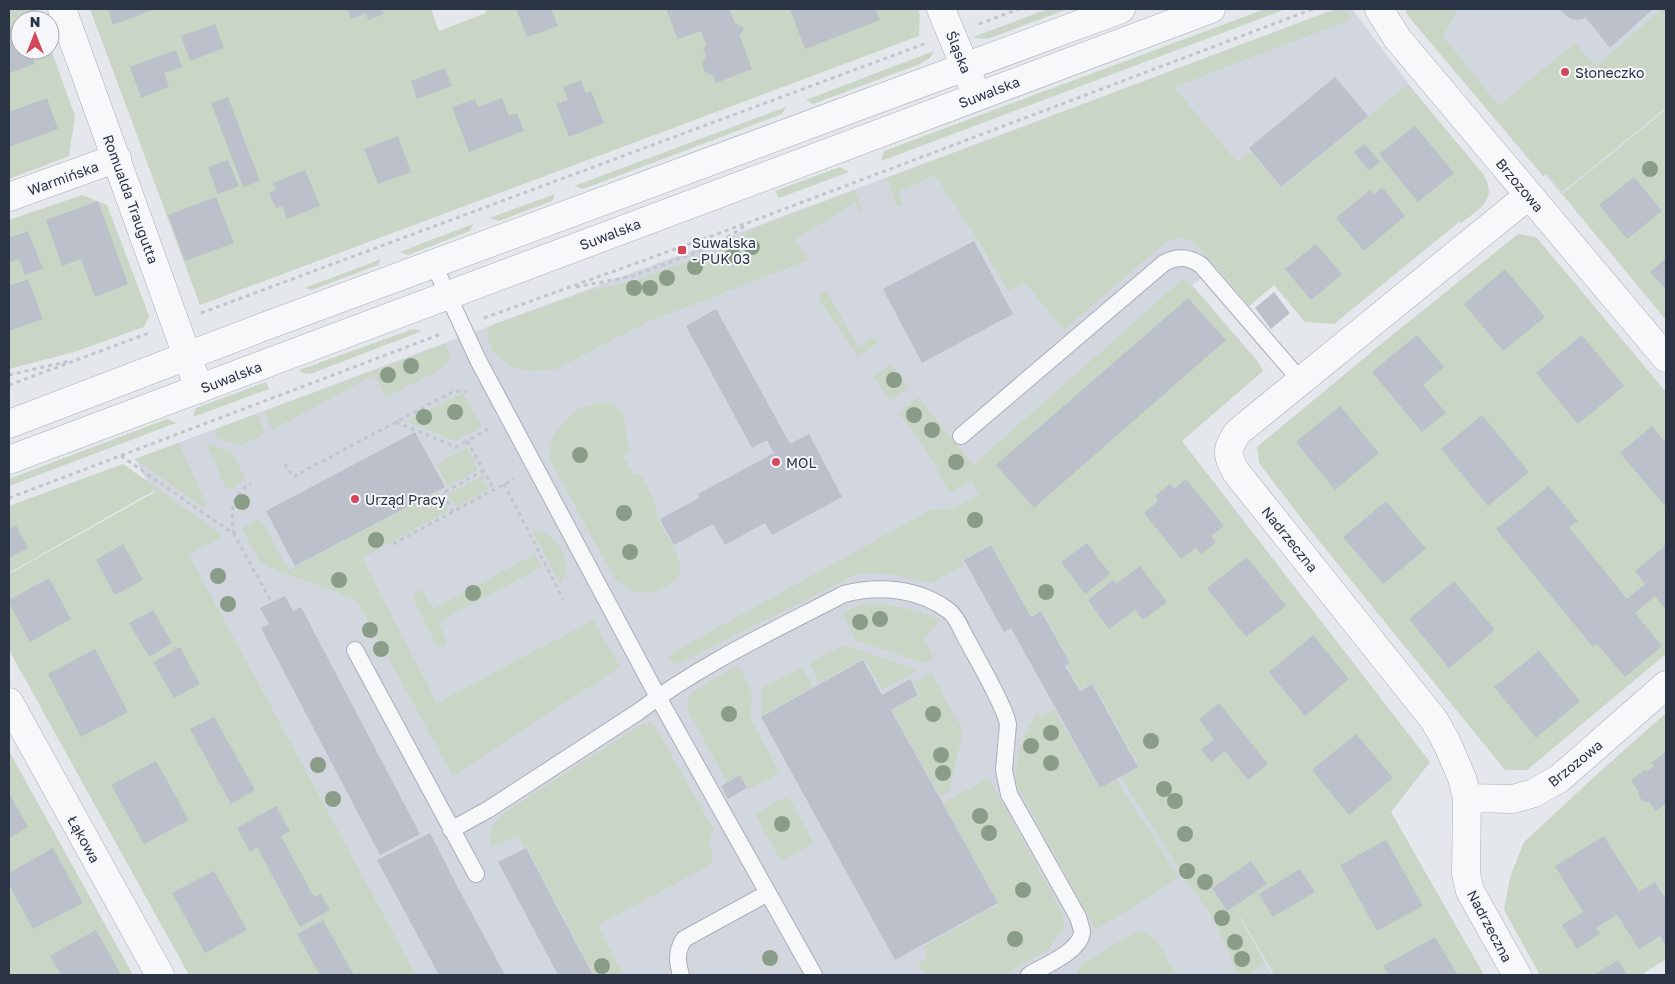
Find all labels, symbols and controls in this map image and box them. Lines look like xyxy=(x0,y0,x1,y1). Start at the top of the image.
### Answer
north arrow xyxy=(10,10,60,60)
text: N xyxy=(30,13,40,30)
street label: Śląska xyxy=(943,28,975,76)
place label: Słoneczko xyxy=(1575,64,1645,81)
marker: Słoneczko xyxy=(1559,66,1571,78)
street label: Suwalska xyxy=(956,73,1022,111)
street label: Romualda Traugutta xyxy=(100,132,162,266)
street label: Brzozowa xyxy=(1493,155,1547,215)
street label: Warmińska xyxy=(25,157,101,199)
street label: Suwalska xyxy=(577,215,643,253)
place label: Suwalska - PUK 03 xyxy=(692,234,756,267)
marker: Suwalska - PUK 03 xyxy=(676,244,688,256)
street label: Suwalska xyxy=(198,358,264,396)
place label: MOL xyxy=(786,454,816,471)
marker: MOL xyxy=(770,456,782,468)
place label: Urząd Pracy xyxy=(365,491,446,508)
marker: Urząd Pracy xyxy=(349,493,361,505)
street label: Nadrzeczna xyxy=(1258,503,1322,575)
street label: Brzozowa xyxy=(1544,736,1606,790)
street label: Łąkowa xyxy=(64,813,104,865)
street label: Nadrzeczna xyxy=(1464,887,1516,965)

